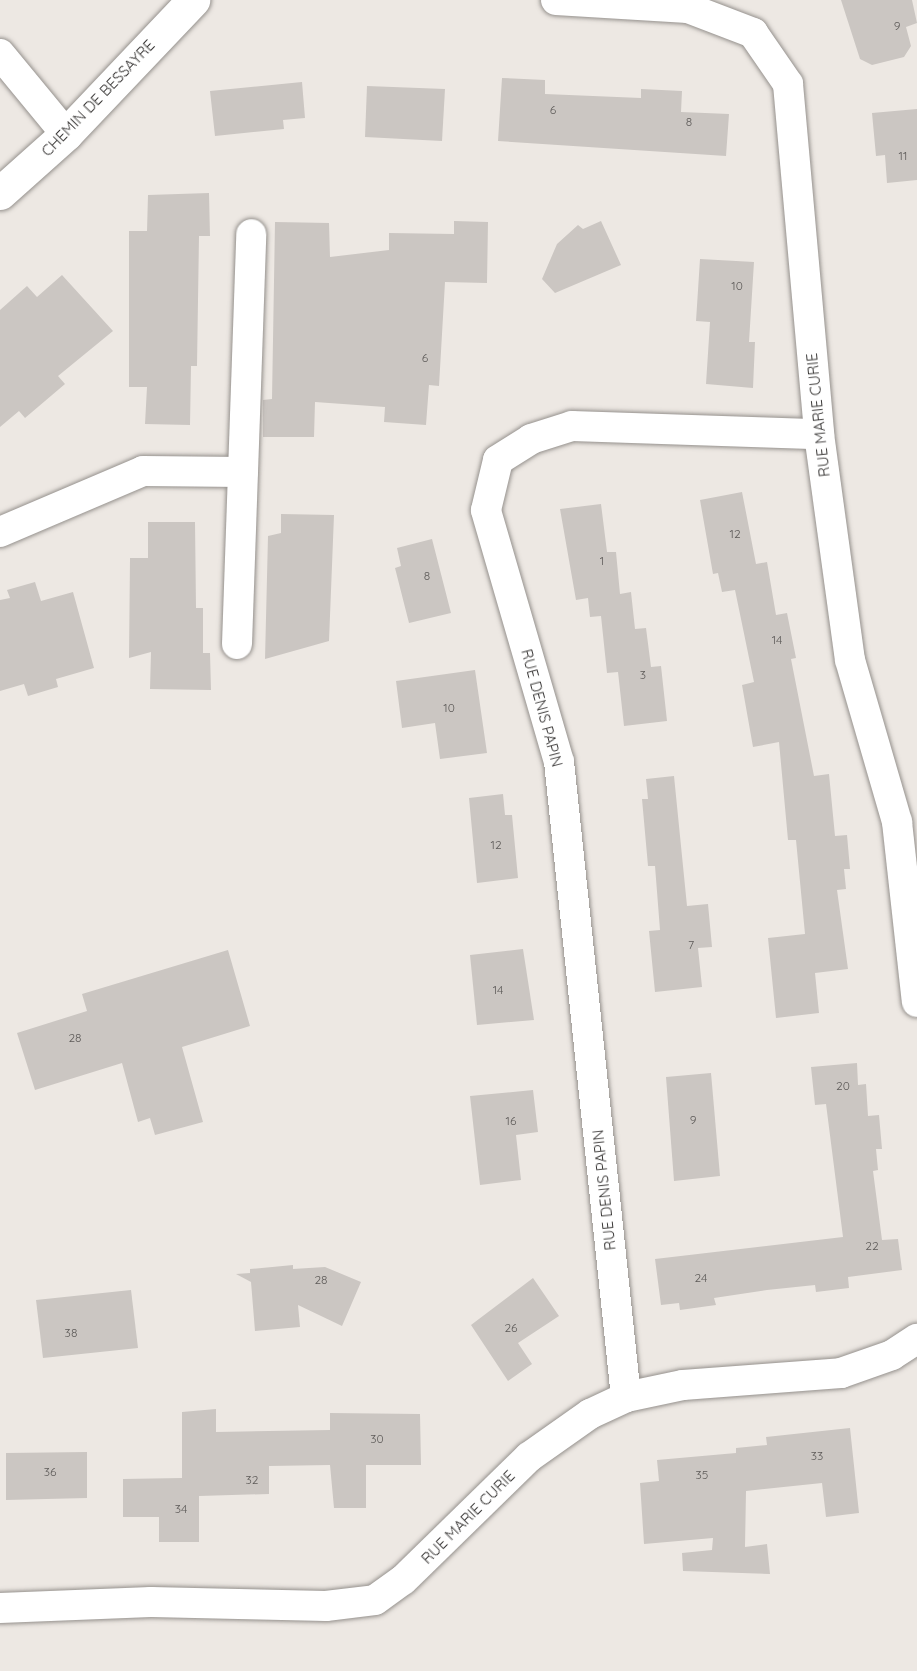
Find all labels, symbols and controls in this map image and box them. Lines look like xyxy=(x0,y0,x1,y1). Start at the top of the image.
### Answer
house number: 9 xyxy=(894,19,900,33)
street label: CHEMIN DE BESSAYRE xyxy=(38,36,158,160)
house number: 6 xyxy=(550,103,556,117)
house number: 8 xyxy=(686,115,692,129)
house number: 11 xyxy=(899,149,907,163)
house number: 10 xyxy=(731,279,743,293)
house number: 6 xyxy=(422,351,428,365)
street label: RUE MARIE CURIE xyxy=(803,352,833,478)
house number: 12 xyxy=(729,527,741,541)
house number: 1 xyxy=(600,554,604,568)
house number: 8 xyxy=(424,569,430,583)
house number: 14 xyxy=(772,633,782,647)
street label: RUE DENIS PAPIN xyxy=(518,647,566,769)
house number: 3 xyxy=(640,668,646,682)
house number: 10 xyxy=(443,701,455,715)
house number: 12 xyxy=(490,838,502,852)
house number: 7 xyxy=(688,938,694,952)
house number: 14 xyxy=(493,983,503,997)
house number: 28 xyxy=(68,1031,82,1045)
house number: 20 xyxy=(836,1079,850,1093)
house number: 9 xyxy=(690,1113,696,1127)
house number: 16 xyxy=(506,1114,516,1128)
street label: RUE DENIS PAPIN xyxy=(589,1129,619,1251)
house number: 22 xyxy=(865,1239,879,1253)
house number: 24 xyxy=(695,1271,707,1285)
house number: 28 xyxy=(314,1273,328,1287)
house number: 26 xyxy=(504,1321,518,1335)
house number: 38 xyxy=(65,1326,77,1340)
house number: 30 xyxy=(370,1432,384,1446)
house number: 33 xyxy=(811,1449,823,1463)
house number: 36 xyxy=(44,1465,56,1479)
street label: RUE MARIE CURIE xyxy=(418,1467,518,1567)
house number: 35 xyxy=(696,1468,708,1482)
house number: 32 xyxy=(246,1473,258,1487)
house number: 34 xyxy=(175,1502,187,1516)

